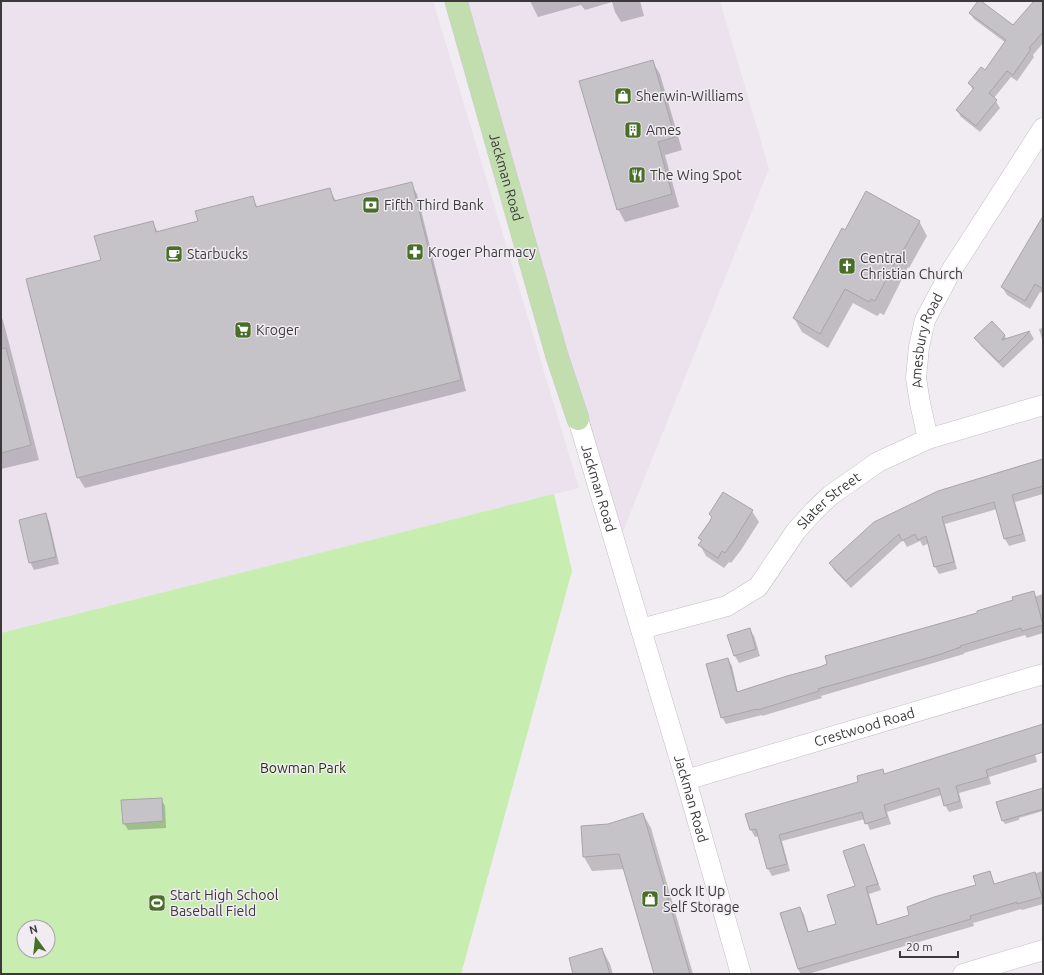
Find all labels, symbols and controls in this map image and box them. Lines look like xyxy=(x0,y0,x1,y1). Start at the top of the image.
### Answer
shop icon: Sherwin-Williams xyxy=(613,86,633,106)
place label: Sherwin-Williams xyxy=(636,88,744,104)
building icon: Ames xyxy=(623,120,643,140)
place label: Ames xyxy=(646,122,681,138)
street label: Jackman Road xyxy=(486,131,526,223)
restaurant icon: The Wing Spot xyxy=(627,165,647,185)
place label: The Wing Spot xyxy=(650,167,742,183)
bank icon: Fifth Third Bank xyxy=(361,195,381,215)
place label: Fifth Third Bank xyxy=(384,197,484,213)
pharmacy icon: Kroger Pharmacy xyxy=(405,242,425,262)
cafe icon: Starbucks xyxy=(164,244,184,264)
place label: Kroger Pharmacy xyxy=(428,244,536,260)
place label: Starbucks xyxy=(187,246,248,262)
place label: Central Christian Church xyxy=(860,250,963,282)
church icon: Central Christian Church xyxy=(837,256,857,276)
street label: Amesbury Road xyxy=(908,290,946,390)
supermarket icon: Kroger xyxy=(233,320,253,340)
place label: Kroger xyxy=(256,322,300,338)
street label: Jackman Road xyxy=(578,442,619,534)
street label: Slater Street xyxy=(794,468,864,532)
street label: Crestwood Road xyxy=(812,705,917,750)
street label: Jackman Road xyxy=(671,753,711,844)
park label: Bowman Park xyxy=(260,760,346,776)
place label: Lock It Up Self Storage xyxy=(663,883,740,915)
place label: Start High School Baseball Field xyxy=(170,887,279,919)
shop icon: Lock It Up Self Storage xyxy=(640,889,660,909)
sports icon: Start High School Baseball Field xyxy=(147,893,167,913)
north arrow xyxy=(16,919,56,959)
text: N xyxy=(28,922,39,936)
scale bar xyxy=(900,933,958,959)
text: 20 m xyxy=(906,940,933,953)

